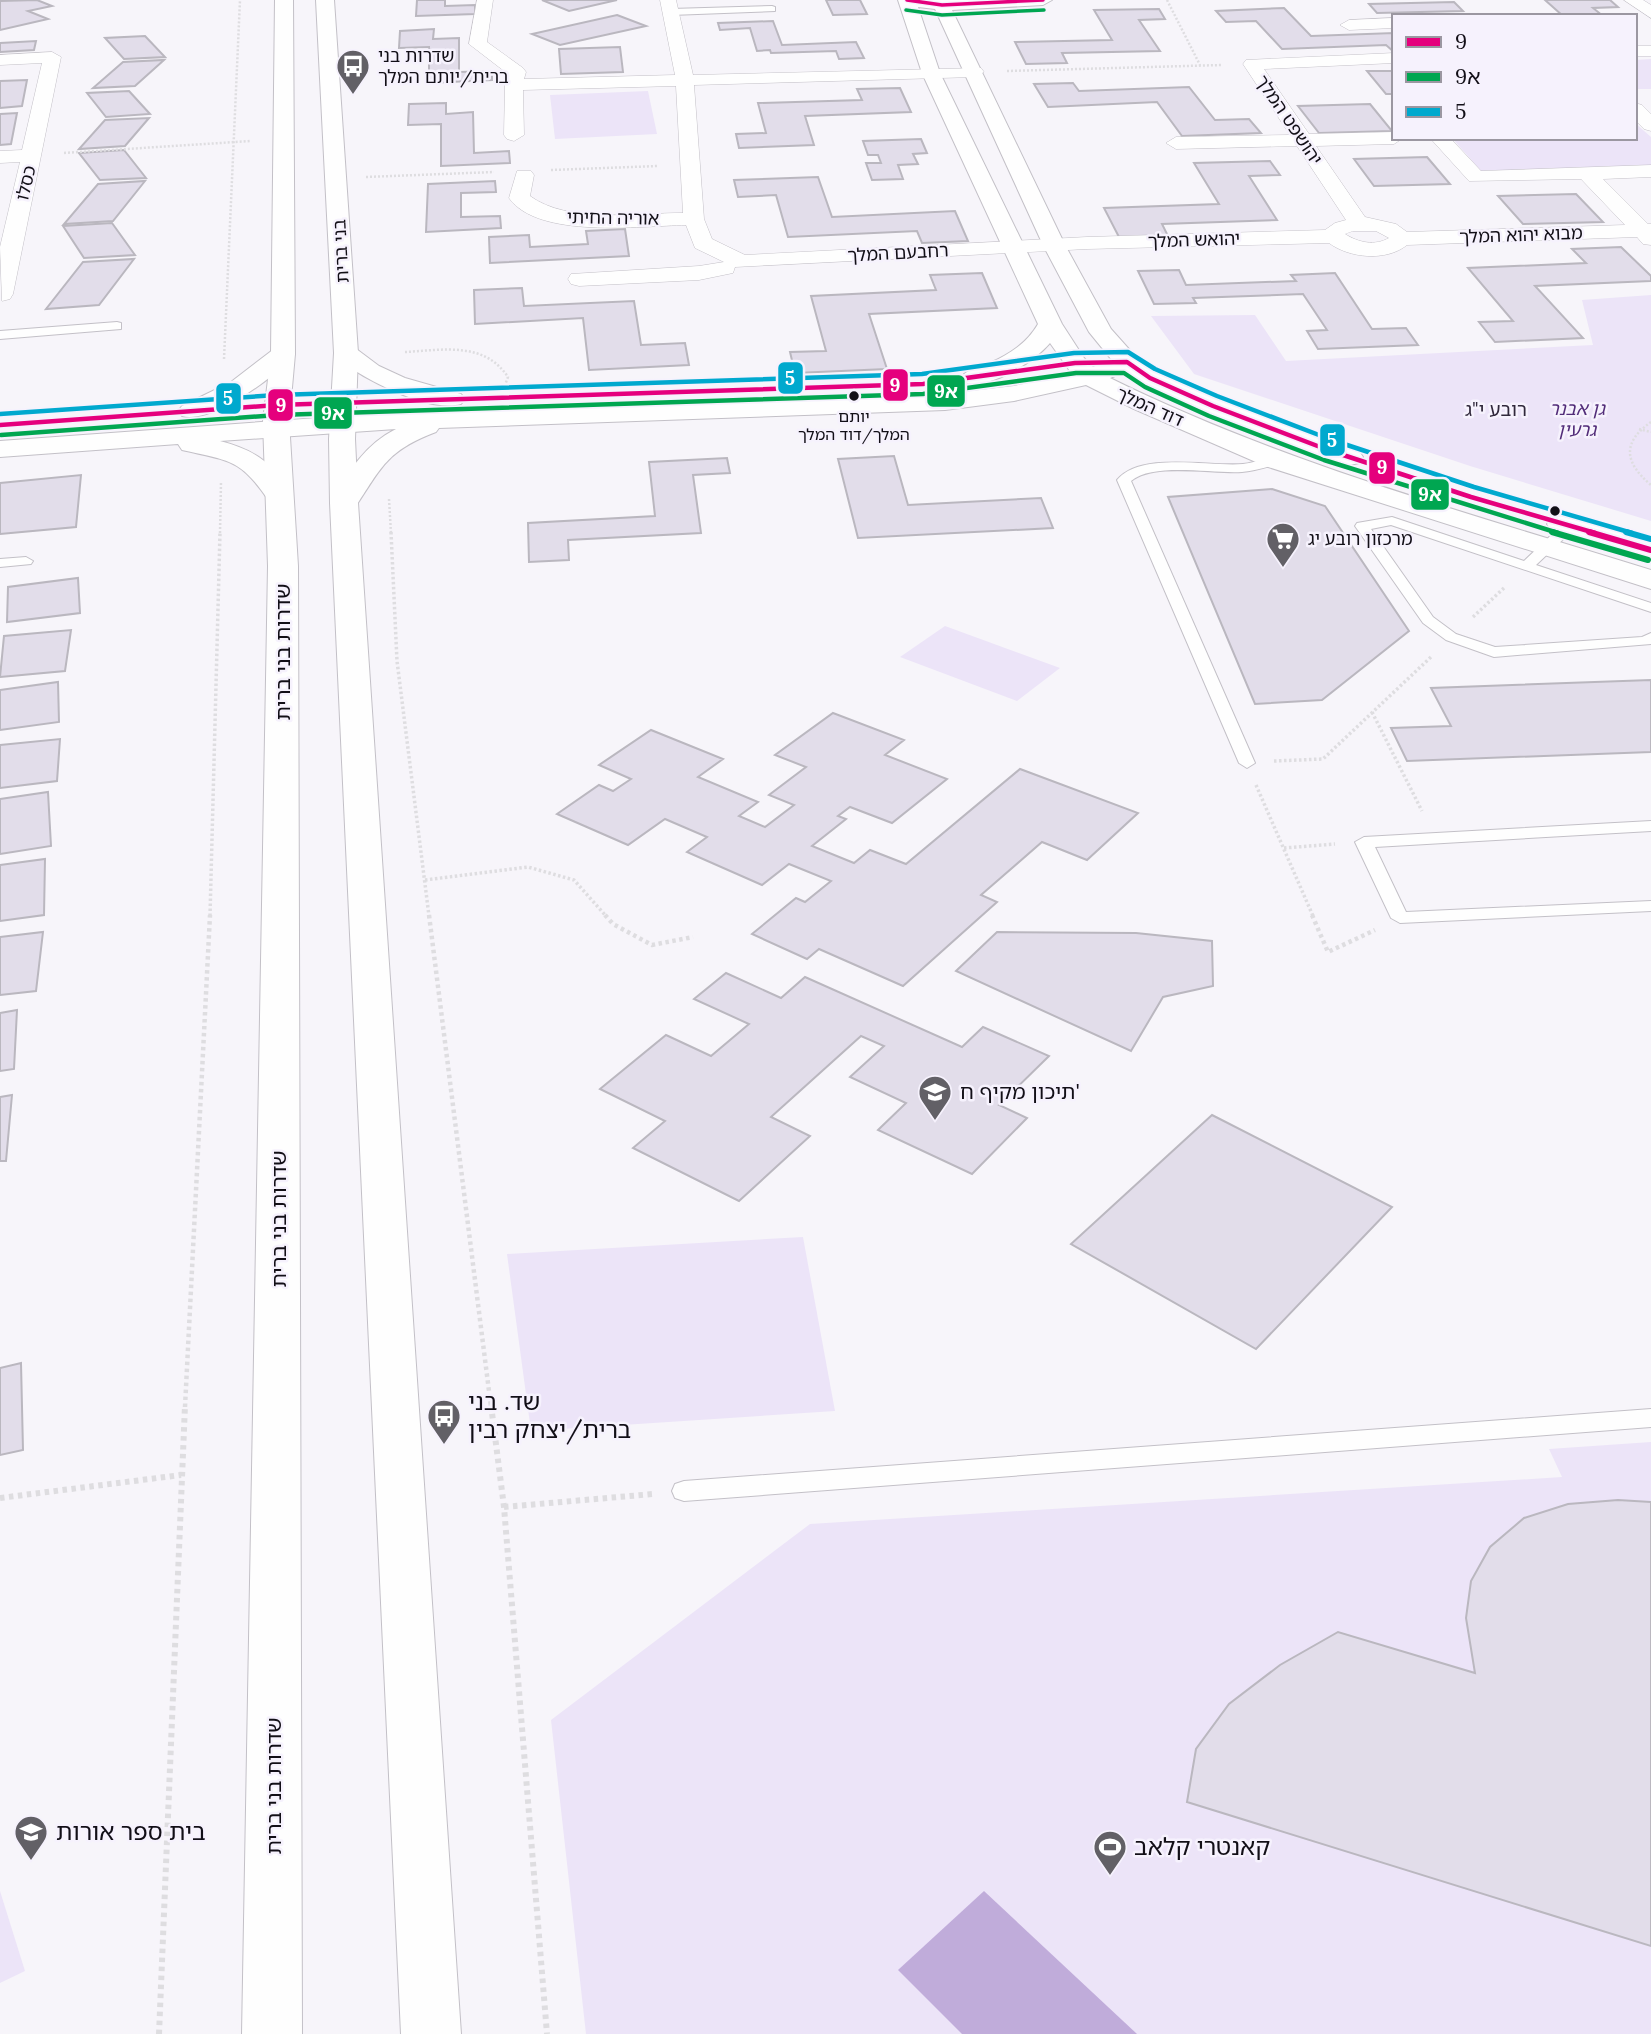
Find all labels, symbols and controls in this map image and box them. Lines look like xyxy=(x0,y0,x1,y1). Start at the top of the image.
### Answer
legend xyxy=(1392,14,1637,140)
text: 9 xyxy=(1455,28,1467,55)
place label: שדרות בני ברית/יותם המלך xyxy=(378,44,509,88)
bus stop icon: שדרות בני ברית/יותם המלך xyxy=(334,47,372,96)
text: 9א xyxy=(1455,63,1480,90)
street label: יהושפט המלך xyxy=(1251,70,1328,169)
text: 5 xyxy=(1455,98,1466,125)
street label: כסלו xyxy=(10,163,41,203)
street label: אוריה החיתי xyxy=(567,205,659,230)
street label: בני ברית xyxy=(327,219,354,283)
street label: מבוא יהוא המלך xyxy=(1459,221,1583,248)
street label: יהואש המלך xyxy=(1147,226,1241,253)
street label: רחבעם המלך xyxy=(847,238,949,267)
line badge: 5 xyxy=(777,361,804,395)
text: 5 xyxy=(785,366,795,390)
line badge: 9 xyxy=(882,368,909,402)
text: 9 xyxy=(890,373,901,397)
line badge: 9א xyxy=(926,374,966,408)
text: 9א xyxy=(934,379,958,403)
street label: דוד המלך xyxy=(1113,381,1188,432)
line badge: 5 xyxy=(215,382,242,415)
text: 5 xyxy=(223,386,233,410)
line badge: 9 xyxy=(267,388,294,422)
marker: יותם המלך/דוד המלך xyxy=(847,389,861,403)
text: 9 xyxy=(276,393,287,417)
line badge: 9א xyxy=(313,396,353,430)
district label: רובע י"ג xyxy=(1465,397,1527,421)
park label: גן אבנר גרעין xyxy=(1549,397,1606,441)
text: 9א xyxy=(321,401,345,425)
place label: יותם המלך/דוד המלך xyxy=(798,406,910,445)
line badge: 5 xyxy=(1319,423,1346,457)
text: 5 xyxy=(1327,428,1337,452)
line badge: 9 xyxy=(1368,451,1396,485)
text: 9 xyxy=(1377,455,1388,479)
line badge: 9א xyxy=(1410,478,1450,511)
text: 9א xyxy=(1418,482,1442,506)
unlabelled marker xyxy=(1548,504,1562,518)
supermarket icon: מרכזון רובע יג xyxy=(1264,520,1302,569)
place label: מרכזון רובע יג xyxy=(1308,527,1413,550)
street label: שדרות בני ברית xyxy=(269,583,296,721)
school or university icon: תיכון מקיף ח' xyxy=(916,1073,954,1122)
place label: תיכון מקיף ח' xyxy=(960,1078,1080,1105)
street label: שדרות בני ברית xyxy=(265,1150,292,1288)
place label: שד. בני ברית/יצחק רבין xyxy=(468,1386,631,1445)
bus stop icon: שד. בני ברית/יצחק רבין xyxy=(425,1397,463,1446)
street label: שדרות בני ברית xyxy=(260,1717,287,1855)
school or university icon: בית ספר אורות xyxy=(12,1813,50,1862)
place label: בית ספר אורות xyxy=(56,1816,206,1847)
sports icon: קאנטרי קלאב xyxy=(1091,1828,1129,1877)
place label: קאנטרי קלאב xyxy=(1134,1831,1270,1862)

